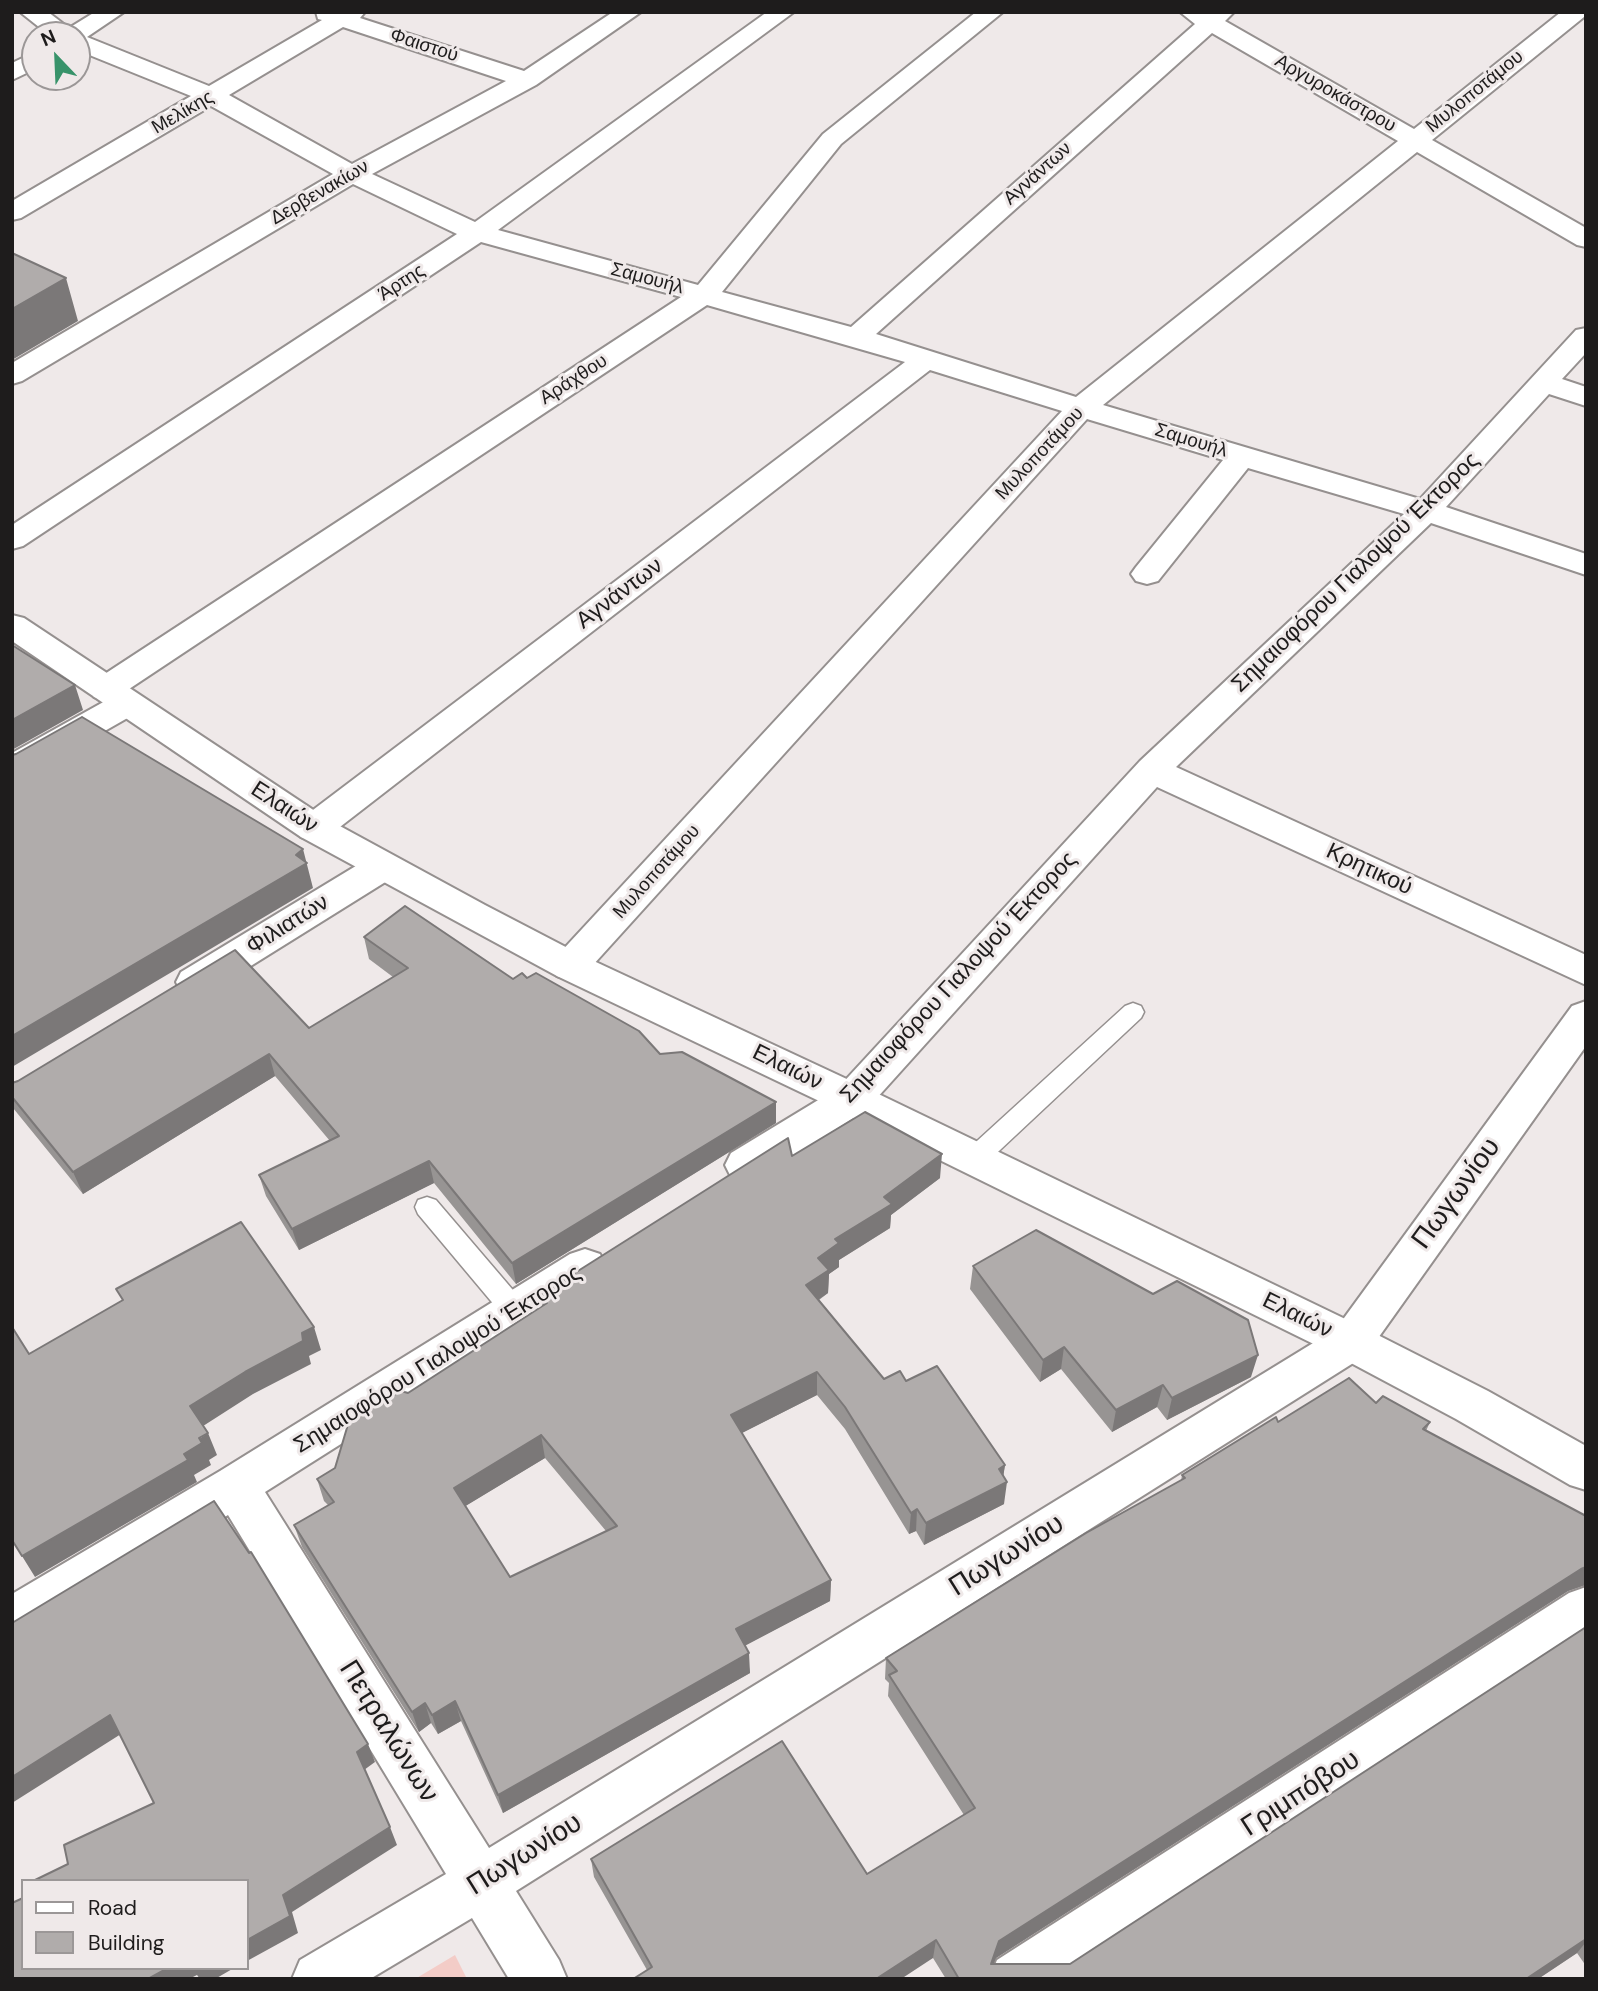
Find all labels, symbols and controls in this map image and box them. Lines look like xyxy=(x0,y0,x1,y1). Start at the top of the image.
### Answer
north arrow xyxy=(21,21,91,91)
text: N xyxy=(37,24,60,52)
street label: Φαιστού xyxy=(387,24,461,68)
street label: Μυλοποτάμου xyxy=(1422,46,1528,138)
street label: Αργυροκάστρου xyxy=(1270,50,1400,138)
street label: Μελίκης xyxy=(148,86,218,140)
street label: Αγνάντων xyxy=(999,138,1077,210)
street label: Δερβενακίων xyxy=(267,156,373,230)
street label: Σαμουήλ xyxy=(608,258,686,300)
street label: Άρτης xyxy=(375,260,429,306)
street label: Αράχθου xyxy=(536,350,612,410)
street label: Μυλοποτάμου xyxy=(991,403,1089,505)
street label: Σαμουήλ xyxy=(1152,419,1230,463)
street label: Σημαιοφόρου Γιαλοψού Έκτορος xyxy=(1226,447,1486,699)
street label: Αγνάντων xyxy=(571,553,669,635)
street label: Ελαιών xyxy=(245,776,323,840)
street label: Μυλοποτάμου xyxy=(609,820,705,924)
street label: Κρητικού xyxy=(1321,838,1417,902)
street label: Σημαιοφόρου Γιαλοψού Έκτορος xyxy=(835,847,1083,1109)
street label: Φιλιατών xyxy=(242,889,334,961)
street label: Ελαιών xyxy=(748,1039,826,1097)
street label: Πωγωνίου xyxy=(1405,1132,1509,1256)
street label: Σημαιοφόρου Γιαλοψού Έκτορος xyxy=(289,1260,587,1460)
street label: Ελαιών xyxy=(1258,1287,1336,1345)
street label: Πωγωνίου xyxy=(943,1508,1071,1604)
street label: Πετραλώνων xyxy=(331,1655,445,1809)
street label: Γριμπόβου xyxy=(1236,1743,1366,1845)
street label: Πωγωνίου xyxy=(461,1807,589,1903)
legend xyxy=(21,1879,248,1970)
text: Road xyxy=(88,1894,137,1922)
text: Building xyxy=(88,1929,164,1957)

